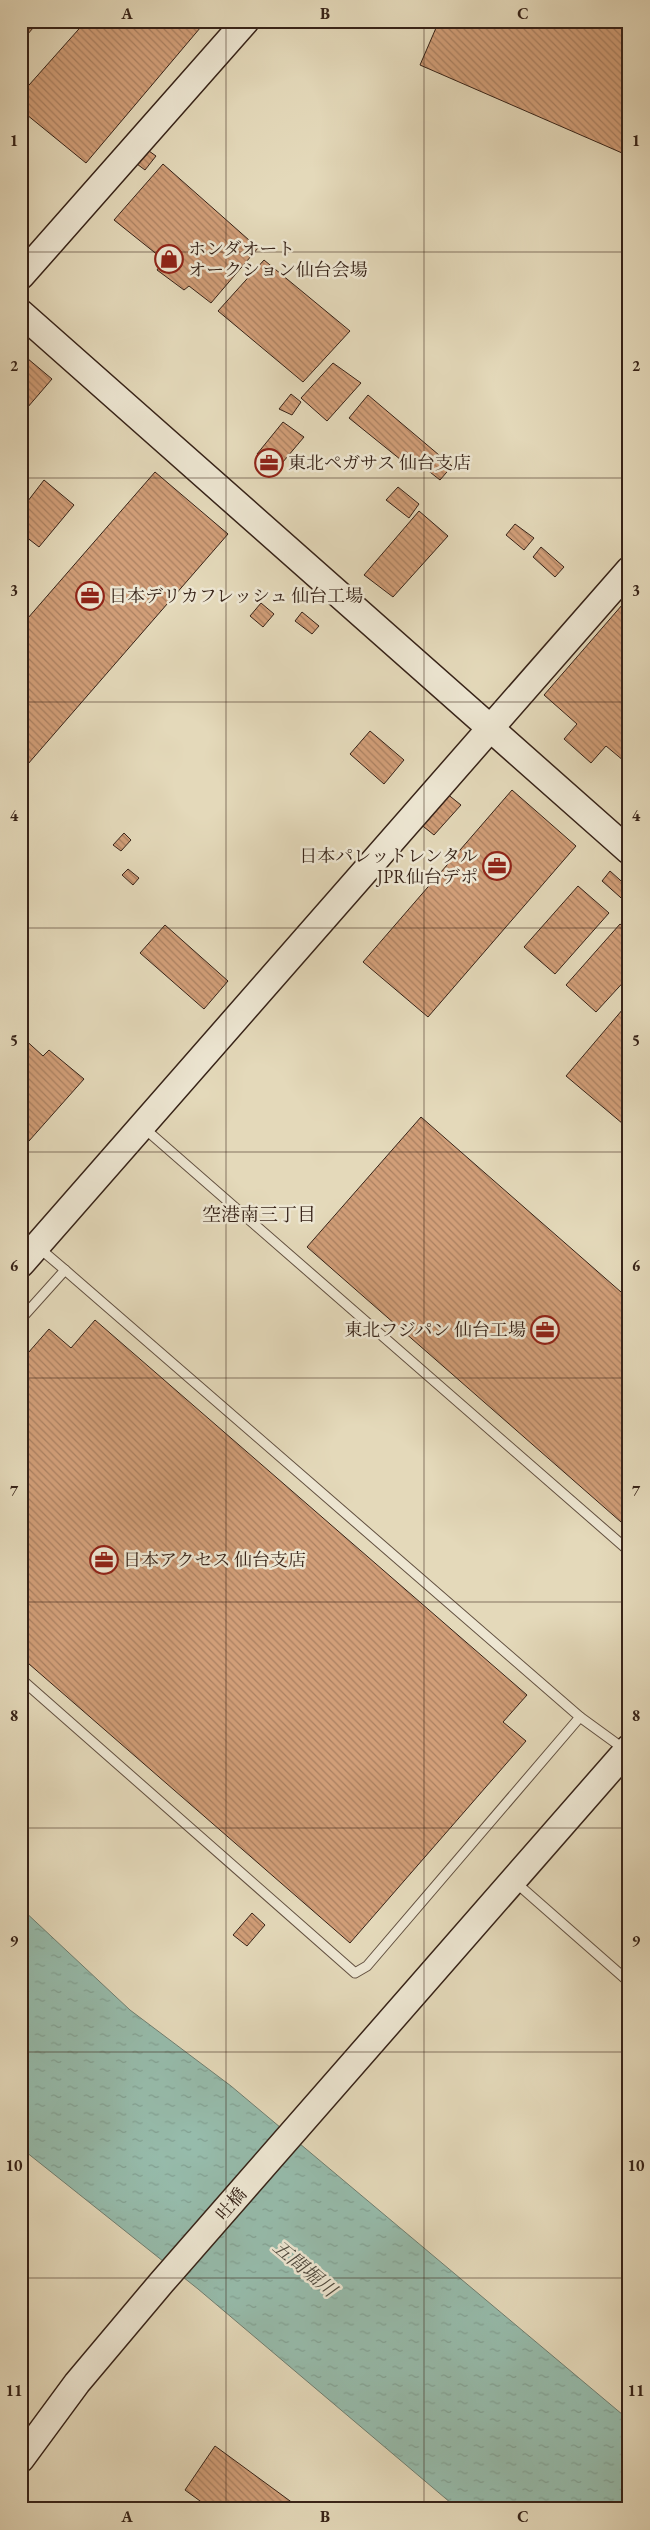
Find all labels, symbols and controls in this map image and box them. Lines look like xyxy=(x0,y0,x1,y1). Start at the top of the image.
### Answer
text: A xyxy=(120,3,133,24)
text: B xyxy=(320,3,330,24)
text: C xyxy=(517,3,529,24)
text: 1 xyxy=(10,130,18,151)
text: 1 xyxy=(632,130,640,151)
place label: ホンダオート オークション仙台会場 xyxy=(188,237,368,281)
shop icon: ホンダオート オークション仙台会場 xyxy=(154,244,184,274)
text: 2 xyxy=(10,355,19,376)
text: 2 xyxy=(632,355,641,376)
office icon: 東北ペガサス 仙台支店 xyxy=(254,448,284,478)
place label: 東北ペガサス 仙台支店 xyxy=(288,451,471,474)
text: 3 xyxy=(10,580,18,601)
text: 3 xyxy=(632,580,640,601)
office icon: 日本デリカフレッシュ 仙台工場 xyxy=(75,581,105,611)
place label: 日本デリカフレッシュ 仙台工場 xyxy=(109,584,363,607)
text: 4 xyxy=(10,805,19,826)
text: 4 xyxy=(632,805,641,826)
place label: 日本パレットレンタル JPR仙台デポ xyxy=(299,844,478,888)
office icon: 日本パレットレンタル JPR仙台デポ xyxy=(482,851,512,881)
text: 5 xyxy=(10,1030,18,1051)
text: 5 xyxy=(632,1030,640,1051)
district label: 空港南三丁目 xyxy=(202,1202,316,1227)
text: 6 xyxy=(10,1255,19,1276)
text: 6 xyxy=(632,1255,641,1276)
office icon: 東北フジパン 仙台工場 xyxy=(530,1315,560,1345)
place label: 東北フジパン 仙台工場 xyxy=(344,1318,526,1341)
text: 7 xyxy=(10,1480,19,1501)
text: 7 xyxy=(632,1480,641,1501)
office icon: 日本アクセス 仙台支店 xyxy=(89,1545,119,1575)
place label: 日本アクセス 仙台支店 xyxy=(123,1548,306,1571)
text: 8 xyxy=(10,1705,18,1726)
text: 8 xyxy=(632,1705,640,1726)
text: 9 xyxy=(10,1930,19,1951)
text: 9 xyxy=(632,1930,641,1951)
text: 10 xyxy=(6,2155,23,2176)
text: 10 xyxy=(628,2155,645,2176)
street label: 吐橋 xyxy=(210,2183,251,2225)
water label: 五間堀川 xyxy=(268,2234,343,2304)
text: 11 xyxy=(6,2380,22,2401)
text: 11 xyxy=(628,2380,644,2401)
text: A xyxy=(120,2506,133,2527)
text: B xyxy=(320,2506,330,2527)
text: C xyxy=(517,2506,529,2527)

